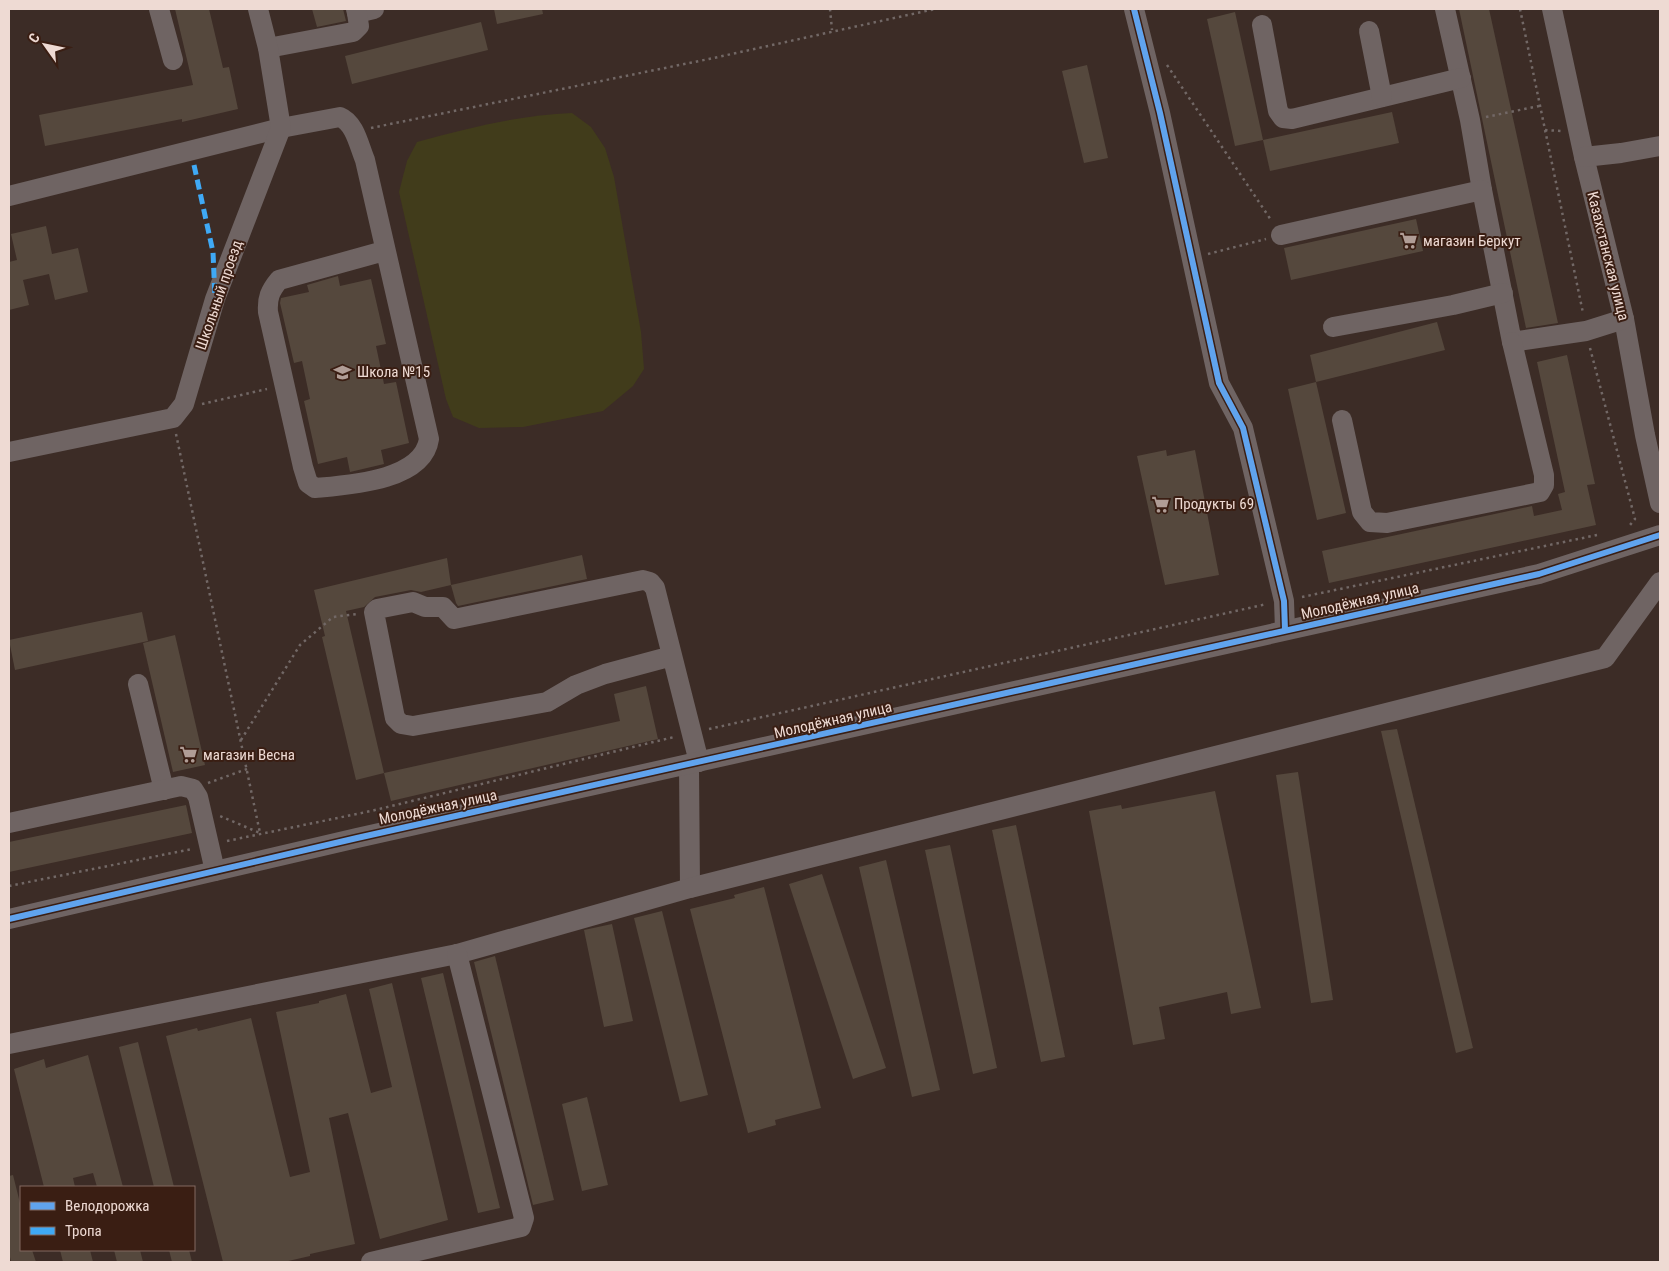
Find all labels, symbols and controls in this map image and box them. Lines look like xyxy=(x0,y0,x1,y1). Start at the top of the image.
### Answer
north arrow xyxy=(20,20,70,70)
text: С xyxy=(25,30,43,46)
street label: Казахстанская улица xyxy=(1583,190,1633,322)
supermarket icon: магазин Беркут xyxy=(1399,231,1419,251)
place label: магазин Беркут xyxy=(1423,232,1521,250)
street label: Школьный проезд xyxy=(192,238,246,352)
school or university icon: Школа №15 xyxy=(333,362,353,382)
place label: Школа №15 xyxy=(357,363,430,381)
supermarket icon: Продукты 69 xyxy=(1150,494,1170,514)
place label: Продукты 69 xyxy=(1174,495,1254,513)
street label: Молодёжная улица xyxy=(1299,579,1421,623)
street label: Молодёжная улица xyxy=(772,698,894,742)
supermarket icon: магазин Весна xyxy=(179,745,199,765)
place label: магазин Весна xyxy=(203,746,295,764)
street label: Молодёжная улица xyxy=(377,786,499,828)
legend xyxy=(20,1186,195,1251)
text: Велодорожка xyxy=(65,1197,150,1215)
text: Тропа xyxy=(65,1222,102,1240)

